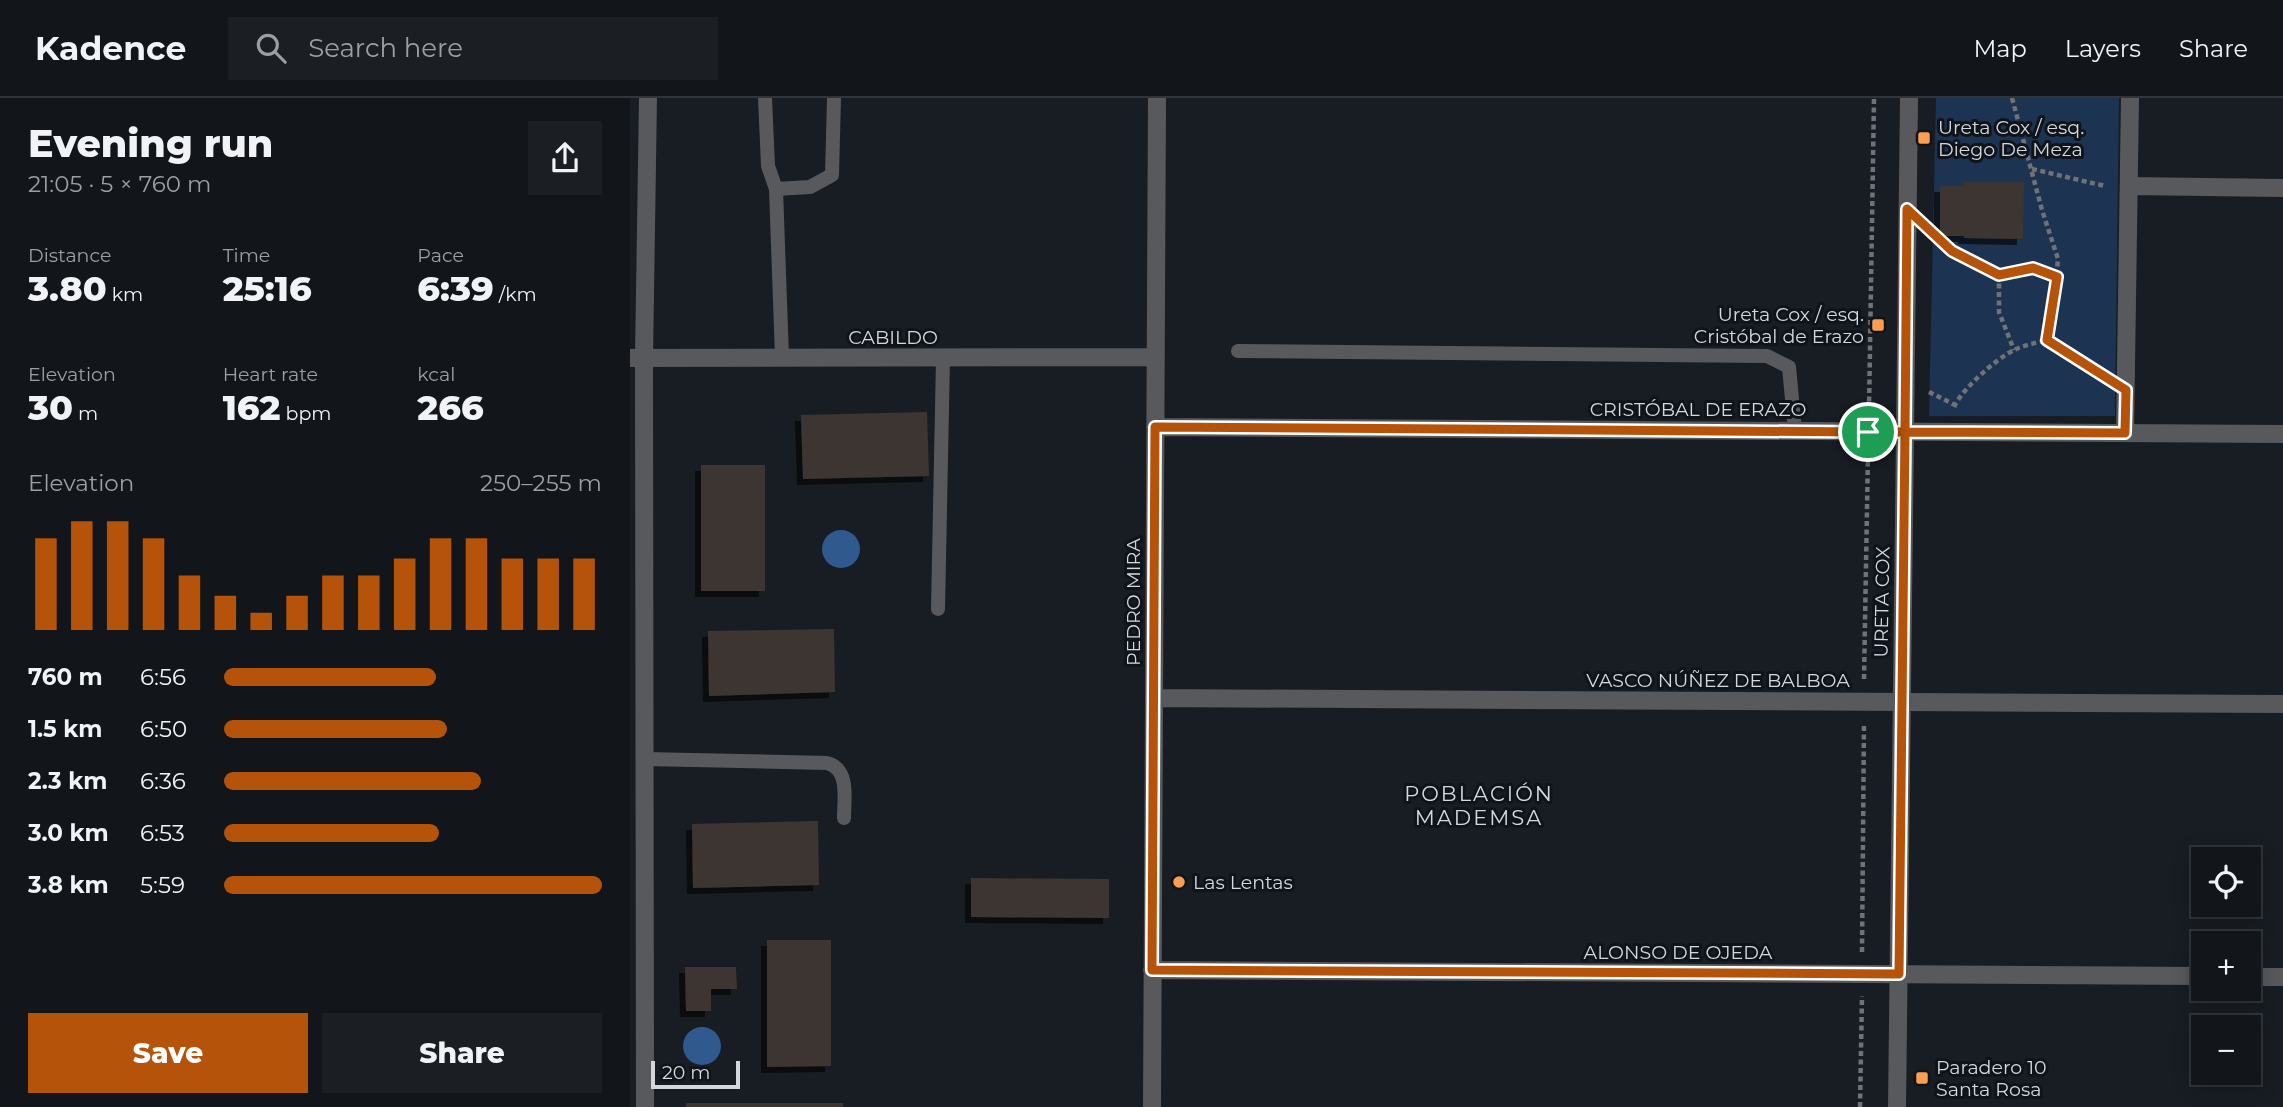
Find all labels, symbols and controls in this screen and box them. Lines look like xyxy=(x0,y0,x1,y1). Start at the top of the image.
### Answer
search box xyxy=(228,17,718,80)
text: Kadence xyxy=(35,28,186,68)
icon: search xyxy=(252,29,290,67)
text: Search here xyxy=(308,32,463,64)
text: Map xyxy=(1973,34,2027,63)
text: Layers xyxy=(2065,34,2141,63)
text: Share xyxy=(2179,34,2248,63)
place label: Ureta Cox / esq. Diego De Meza xyxy=(1938,116,2084,161)
text: Evening run xyxy=(28,120,273,167)
button: share xyxy=(528,121,602,195)
marker: Ureta Cox / esq. Diego De Meza xyxy=(1916,130,1932,146)
text: 21:05 · 5 × 760 m xyxy=(28,170,211,198)
text: Distance xyxy=(28,244,111,267)
text: Time xyxy=(223,244,270,267)
text: Pace xyxy=(417,244,464,267)
text: 3.80 xyxy=(28,267,107,310)
text: 25:16 xyxy=(223,267,312,310)
text: 6:39 xyxy=(417,267,494,310)
text: km xyxy=(107,283,143,306)
text: /km xyxy=(494,283,537,306)
place label: Ureta Cox / esq. Cristóbal de Erazo xyxy=(1694,303,1864,348)
marker: Ureta Cox / esq. Cristóbal de Erazo xyxy=(1870,317,1886,333)
street label: CABILDO xyxy=(848,326,938,349)
text: Elevation xyxy=(28,363,116,386)
text: Heart rate xyxy=(223,363,318,386)
text: kcal xyxy=(417,363,455,386)
text: 30 xyxy=(28,386,73,429)
text: 162 xyxy=(223,386,281,429)
text: 266 xyxy=(417,386,484,429)
street label: CRISTÓBAL DE ERAZO xyxy=(1590,398,1806,421)
text: m xyxy=(73,402,98,425)
text: bpm xyxy=(281,402,331,425)
pin xyxy=(1838,402,1898,462)
icon: arrive xyxy=(1849,413,1887,451)
text: Elevation xyxy=(28,469,134,497)
text: 250–255 m xyxy=(480,469,602,497)
street label: PEDRO MIRA xyxy=(1122,538,1145,666)
street label: URETA COX xyxy=(1870,546,1894,658)
text: 760 m xyxy=(28,663,103,691)
text: 6:56 xyxy=(140,663,186,691)
street label: VASCO NÚÑEZ DE BALBOA xyxy=(1586,669,1850,692)
text: 1.5 km xyxy=(28,715,102,743)
text: 6:50 xyxy=(140,715,187,743)
text: 2.3 km xyxy=(28,767,107,795)
text: 6:36 xyxy=(140,767,186,795)
district label: POBLACIÓN MADEMSA xyxy=(1404,781,1554,830)
text: 3.0 km xyxy=(28,819,109,847)
text: 6:53 xyxy=(140,819,185,847)
map controls xyxy=(2191,847,2261,1085)
button: locate xyxy=(2191,847,2261,917)
text: 3.8 km xyxy=(28,871,109,899)
text: 5:59 xyxy=(140,871,185,899)
place label: Las Lentas xyxy=(1193,871,1293,894)
marker: Las Lentas xyxy=(1171,874,1187,890)
button: + xyxy=(2191,931,2261,1001)
street label: ALONSO DE OJEDA xyxy=(1584,941,1773,964)
button: Save xyxy=(28,1013,308,1093)
button: Share xyxy=(322,1013,602,1093)
button: − xyxy=(2191,1015,2261,1085)
place label: Paradero 10 Santa Rosa xyxy=(1936,1056,2047,1101)
scale bar xyxy=(651,1058,740,1090)
text: 20 m xyxy=(662,1061,710,1084)
marker: Paradero 10 Santa Rosa xyxy=(1914,1070,1930,1086)

